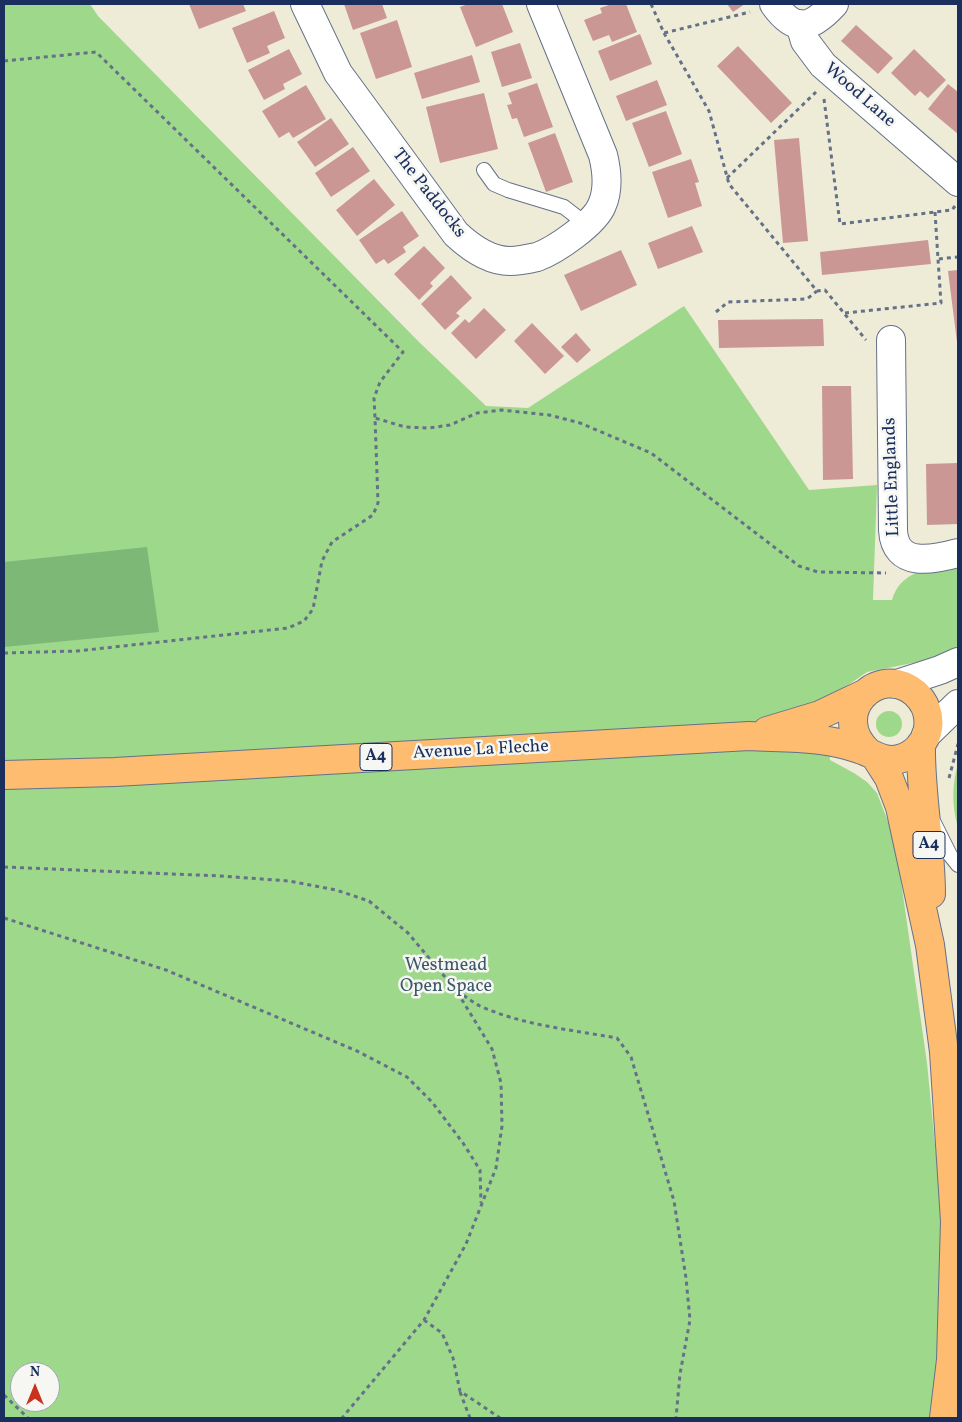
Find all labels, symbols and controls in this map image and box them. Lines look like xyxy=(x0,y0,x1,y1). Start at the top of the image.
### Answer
street label: Wood Lane xyxy=(819,59,899,133)
street label: The Paddocks xyxy=(386,145,470,243)
street label: Little Englands xyxy=(880,417,906,537)
street label: Avenue La Fleche xyxy=(413,737,549,765)
road number: A4 xyxy=(360,744,392,770)
road number: A4 xyxy=(913,832,945,858)
park label: Westmead Open Space xyxy=(400,956,492,999)
north arrow xyxy=(10,1362,60,1412)
text: N xyxy=(30,1363,40,1382)

